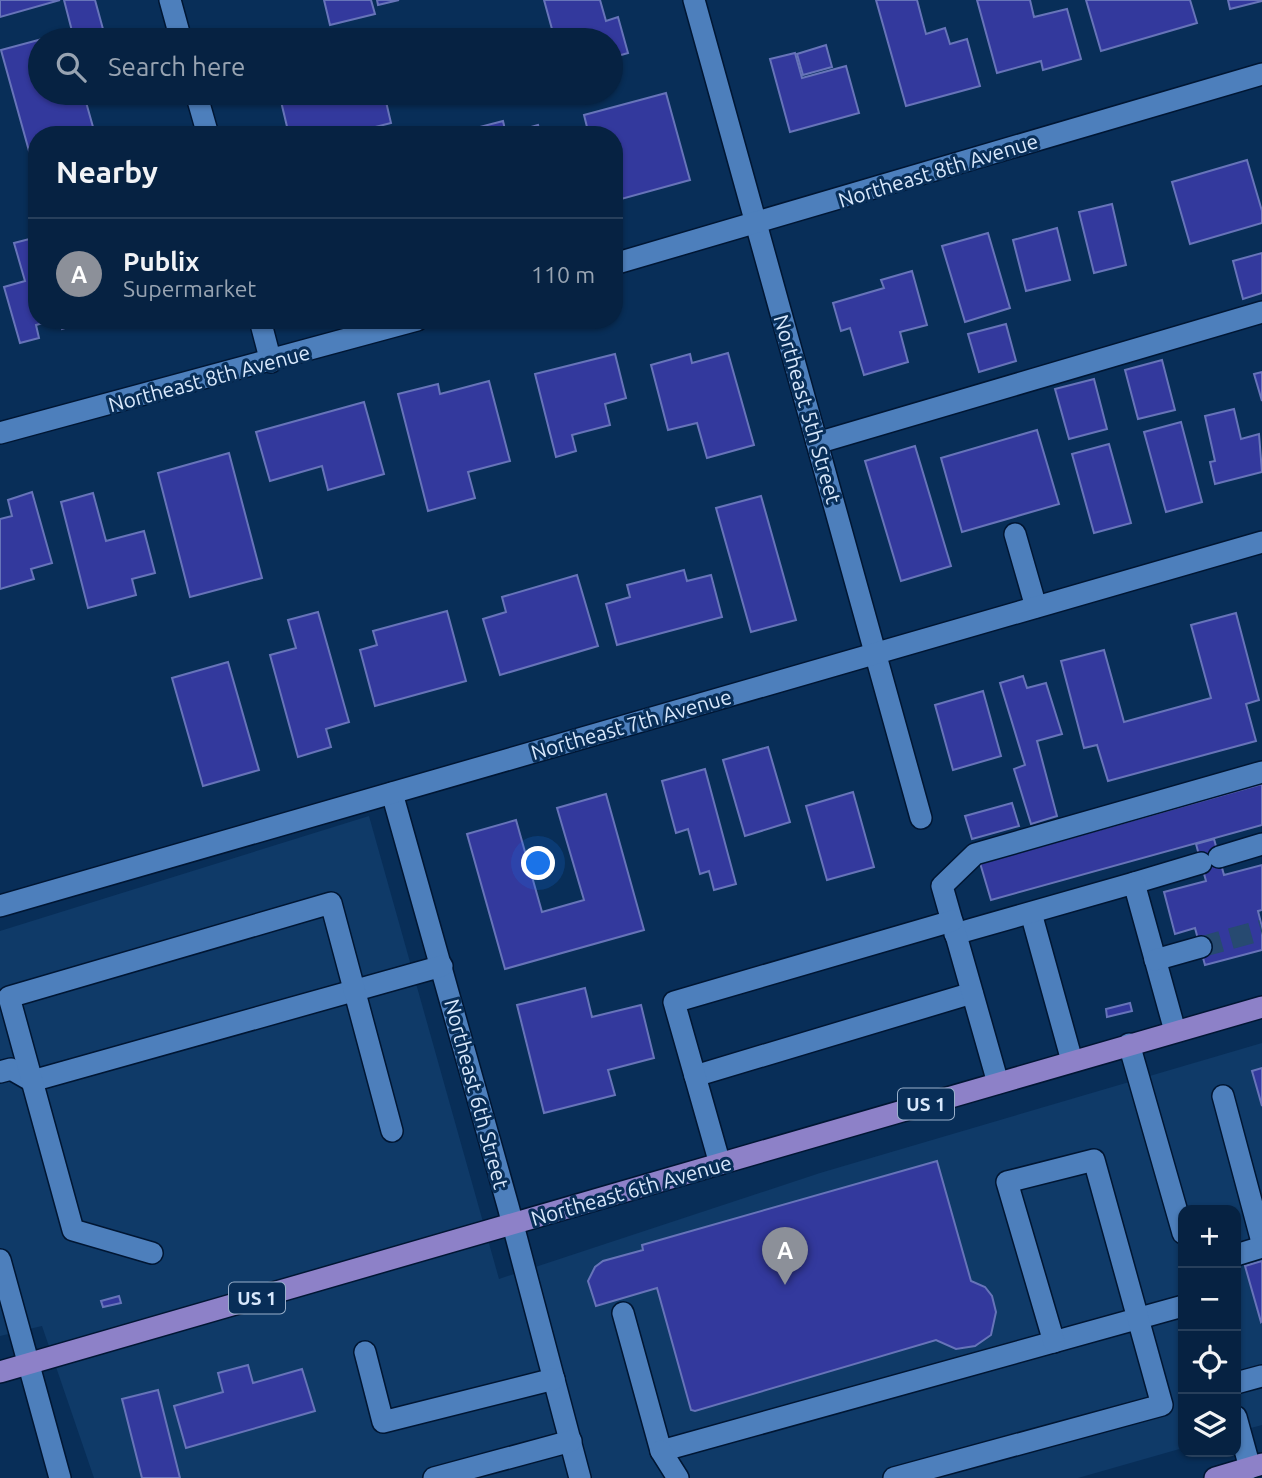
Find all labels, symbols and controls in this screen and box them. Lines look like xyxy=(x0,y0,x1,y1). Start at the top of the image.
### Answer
search box xyxy=(28,28,623,105)
icon: search xyxy=(52,48,90,86)
text: Search here xyxy=(108,52,245,81)
street label: Northeast 8th Avenue xyxy=(835,128,1041,212)
text: Nearby xyxy=(56,155,158,189)
text: Publix xyxy=(123,247,199,276)
text: A xyxy=(71,262,87,287)
text: 110 m xyxy=(531,262,595,287)
text: Supermarket xyxy=(123,276,256,301)
street label: Northeast 5th Street xyxy=(770,312,846,506)
street label: Northeast 8th Avenue xyxy=(106,340,312,416)
street label: Northeast 7th Avenue xyxy=(528,684,734,764)
your location xyxy=(521,846,555,880)
street label: Northeast 6th Street xyxy=(440,996,514,1192)
road number: US 1 xyxy=(898,1088,954,1120)
street label: Northeast 6th Avenue xyxy=(528,1150,734,1230)
map controls xyxy=(1178,1205,1241,1457)
button: + xyxy=(1178,1205,1241,1268)
pin: A xyxy=(762,1227,808,1285)
button: − xyxy=(1178,1268,1241,1331)
road number: US 1 xyxy=(229,1282,285,1314)
button: locate xyxy=(1178,1331,1241,1394)
button: layers xyxy=(1178,1394,1241,1457)

